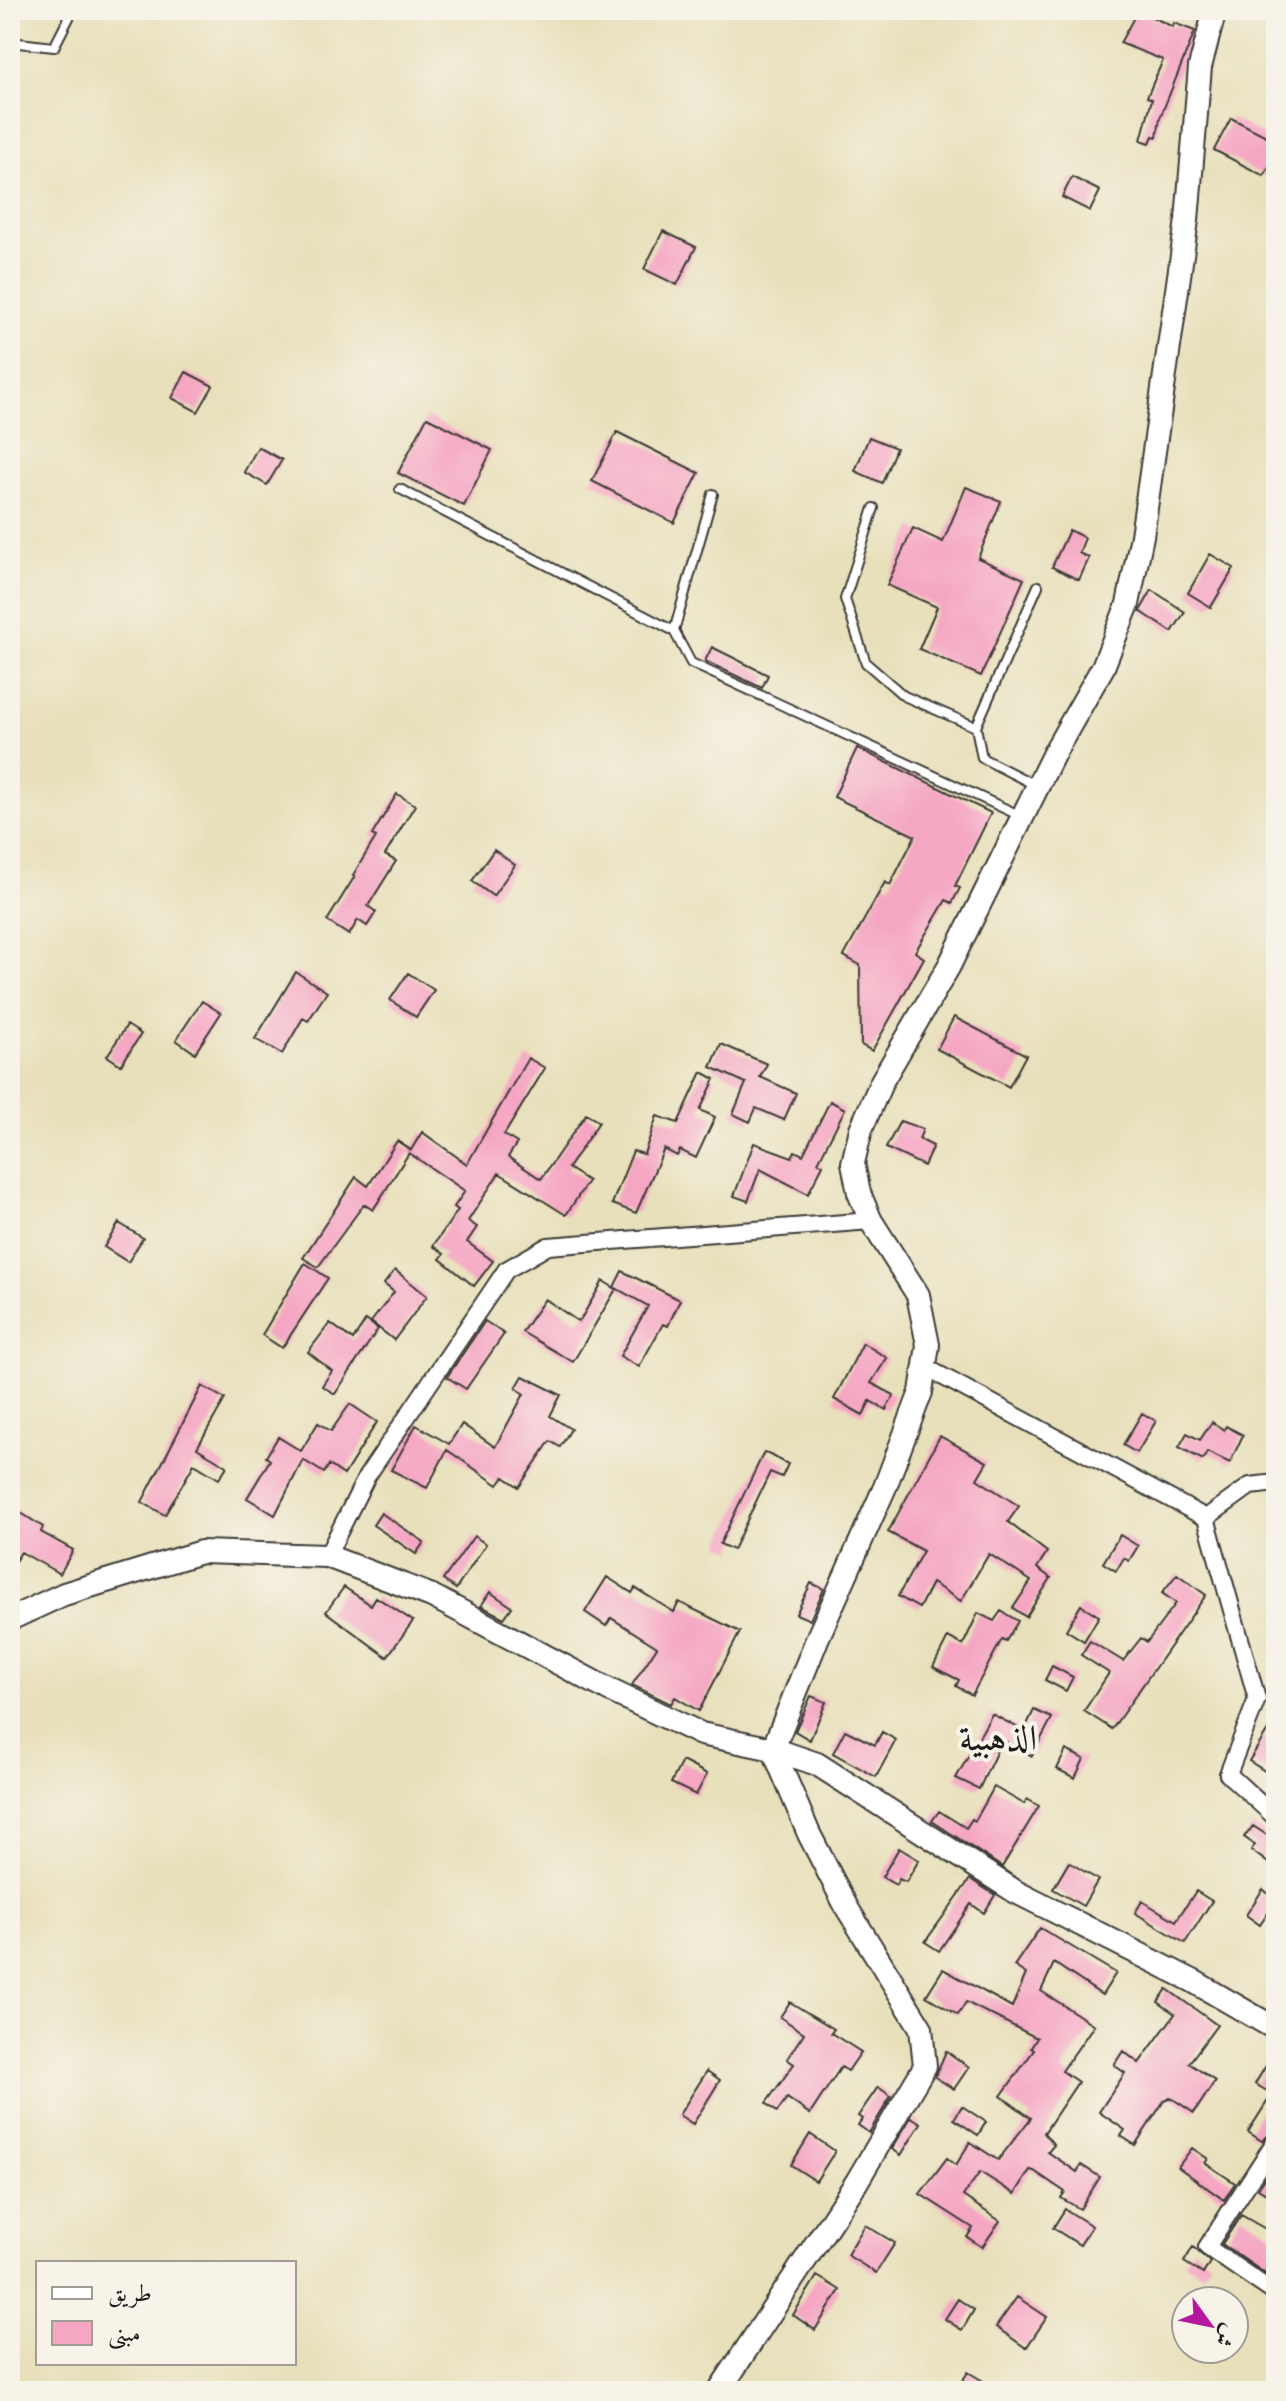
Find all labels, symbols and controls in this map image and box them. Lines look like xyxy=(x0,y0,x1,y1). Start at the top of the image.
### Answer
district label: الذهبية xyxy=(959,1716,1037,1760)
legend xyxy=(36,2261,296,2365)
text: طريق xyxy=(108,2278,152,2308)
north arrow xyxy=(1170,2285,1250,2365)
text: مبنى xyxy=(108,2318,141,2350)
text: ش xyxy=(1209,2319,1244,2352)

